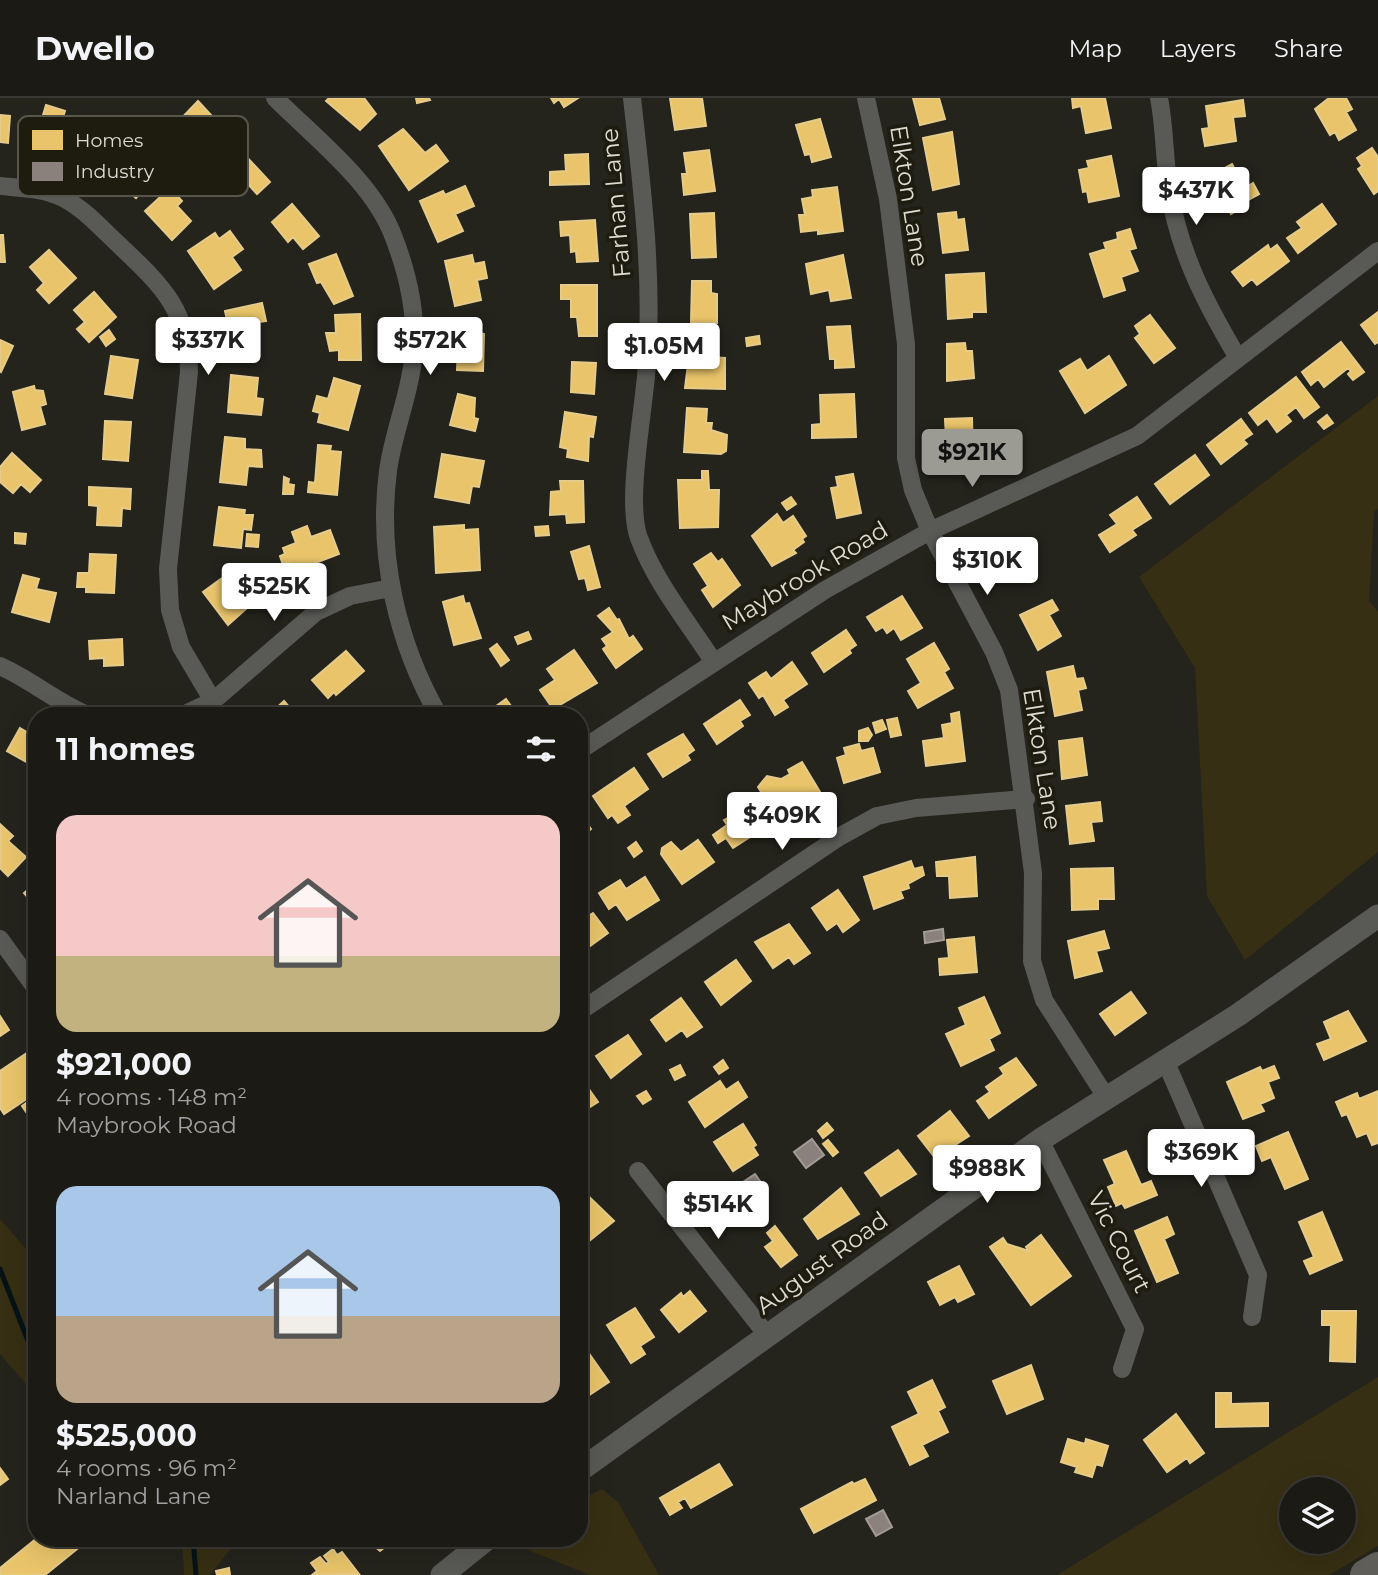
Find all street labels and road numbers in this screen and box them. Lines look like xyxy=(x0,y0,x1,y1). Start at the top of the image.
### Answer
street label: Elkton Lane xyxy=(884,123,935,269)
street label: Farhan Lane xyxy=(595,127,636,279)
street label: Maybrook Road xyxy=(716,515,893,637)
street label: Elkton Lane xyxy=(1017,686,1068,832)
street label: Vic Court xyxy=(1082,1186,1157,1298)
street label: August Road xyxy=(750,1205,893,1320)

